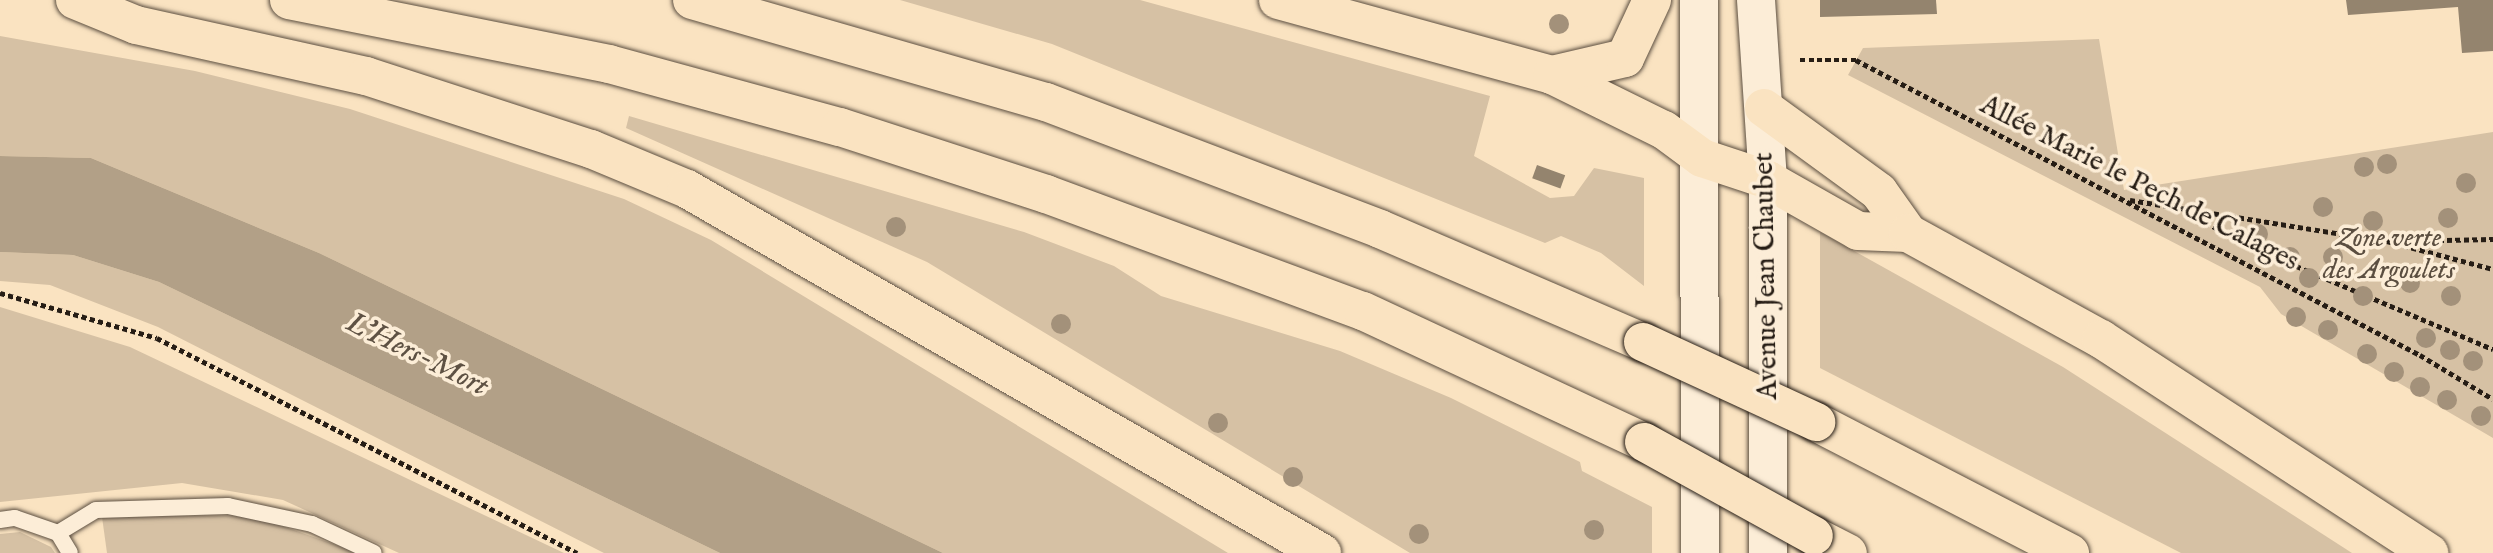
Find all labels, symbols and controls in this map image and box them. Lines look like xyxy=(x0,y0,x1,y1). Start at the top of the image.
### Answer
street label: Allée Marie le Pech de Calages xyxy=(1974,89,2304,279)
street label: Avenue Jean Chaubet xyxy=(1748,152,1786,400)
park label: Zone verte des Argoulets xyxy=(2323,222,2455,288)
water label: L'Hers-Mort xyxy=(340,305,494,405)

